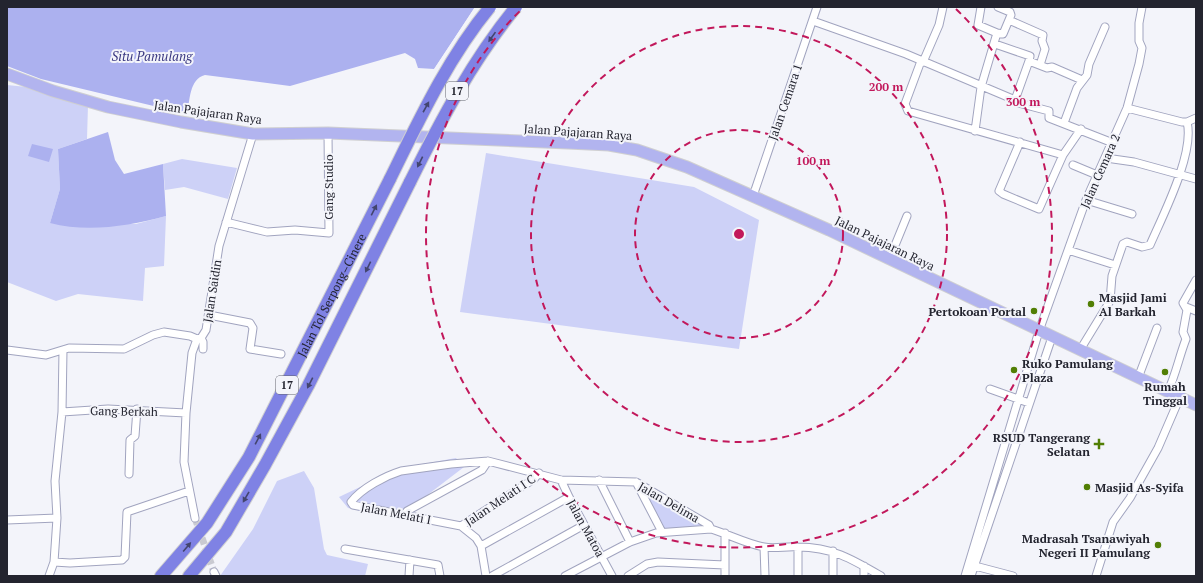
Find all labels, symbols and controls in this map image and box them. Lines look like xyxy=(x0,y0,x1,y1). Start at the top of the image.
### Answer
one-way arrow xyxy=(488,32,496,43)
water label: Situ Pamulang xyxy=(112,47,193,65)
street label: Jalan Cemara 1 xyxy=(765,62,805,142)
text: 200 m xyxy=(869,79,903,94)
road number: 17 xyxy=(446,82,468,100)
text: 300 m xyxy=(1006,94,1040,109)
street label: Jalan Pajajaran Raya xyxy=(153,97,263,127)
one-way arrow xyxy=(423,101,430,112)
street label: Jalan Pajajaran Raya xyxy=(523,121,633,143)
street label: Jalan Cemara 2 xyxy=(1077,132,1123,210)
text: 100 m xyxy=(796,153,830,168)
street label: Gang Studio xyxy=(321,154,336,220)
one-way arrow xyxy=(417,156,423,168)
one-way arrow xyxy=(371,205,377,216)
street label: Jalan Pajajaran Raya xyxy=(833,212,937,274)
centre of rings xyxy=(732,227,746,241)
street label: Jalan Tol Serpong–Cinere xyxy=(294,231,369,359)
street label: Jalan Saidin xyxy=(200,259,224,323)
one-way arrow xyxy=(364,261,371,273)
place label: Masjid Jami Al Barkah xyxy=(1099,290,1167,319)
marker: Masjid Jami Al Barkah xyxy=(1086,299,1096,309)
place label: Pertokoan Portal xyxy=(928,304,1026,319)
marker: Pertokoan Portal xyxy=(1029,306,1039,316)
place label: Ruko Pamulang Plaza xyxy=(1022,356,1113,385)
marker: Ruko Pamulang Plaza xyxy=(1009,365,1019,375)
marker: Rumah Tinggal xyxy=(1160,367,1170,377)
road number: 17 xyxy=(276,376,298,394)
one-way arrow xyxy=(306,378,313,389)
place label: Rumah Tinggal xyxy=(1143,379,1187,408)
street label: Gang Berkah xyxy=(90,403,158,419)
place label: RSUD Tangerang Selatan xyxy=(993,430,1090,459)
one-way arrow xyxy=(255,433,262,445)
marker: RSUD Tangerang Selatan xyxy=(1093,438,1105,450)
street label: Jalan Melati I C xyxy=(462,471,538,529)
street label: Jalan Delima xyxy=(636,478,702,526)
place label: Masjid As-Syifa xyxy=(1095,480,1184,495)
marker: Masjid As-Syifa xyxy=(1082,482,1092,492)
one-way arrow xyxy=(243,491,250,503)
street label: Jalan Matoa xyxy=(564,497,608,559)
street label: Jalan Melati I xyxy=(360,499,432,527)
place label: Madrasah Tsanawiyah Negeri II Pamulang xyxy=(1022,531,1150,560)
marker: Madrasah Tsanawiyah Negeri II Pamulang xyxy=(1153,540,1163,550)
one-way arrow xyxy=(182,541,191,552)

